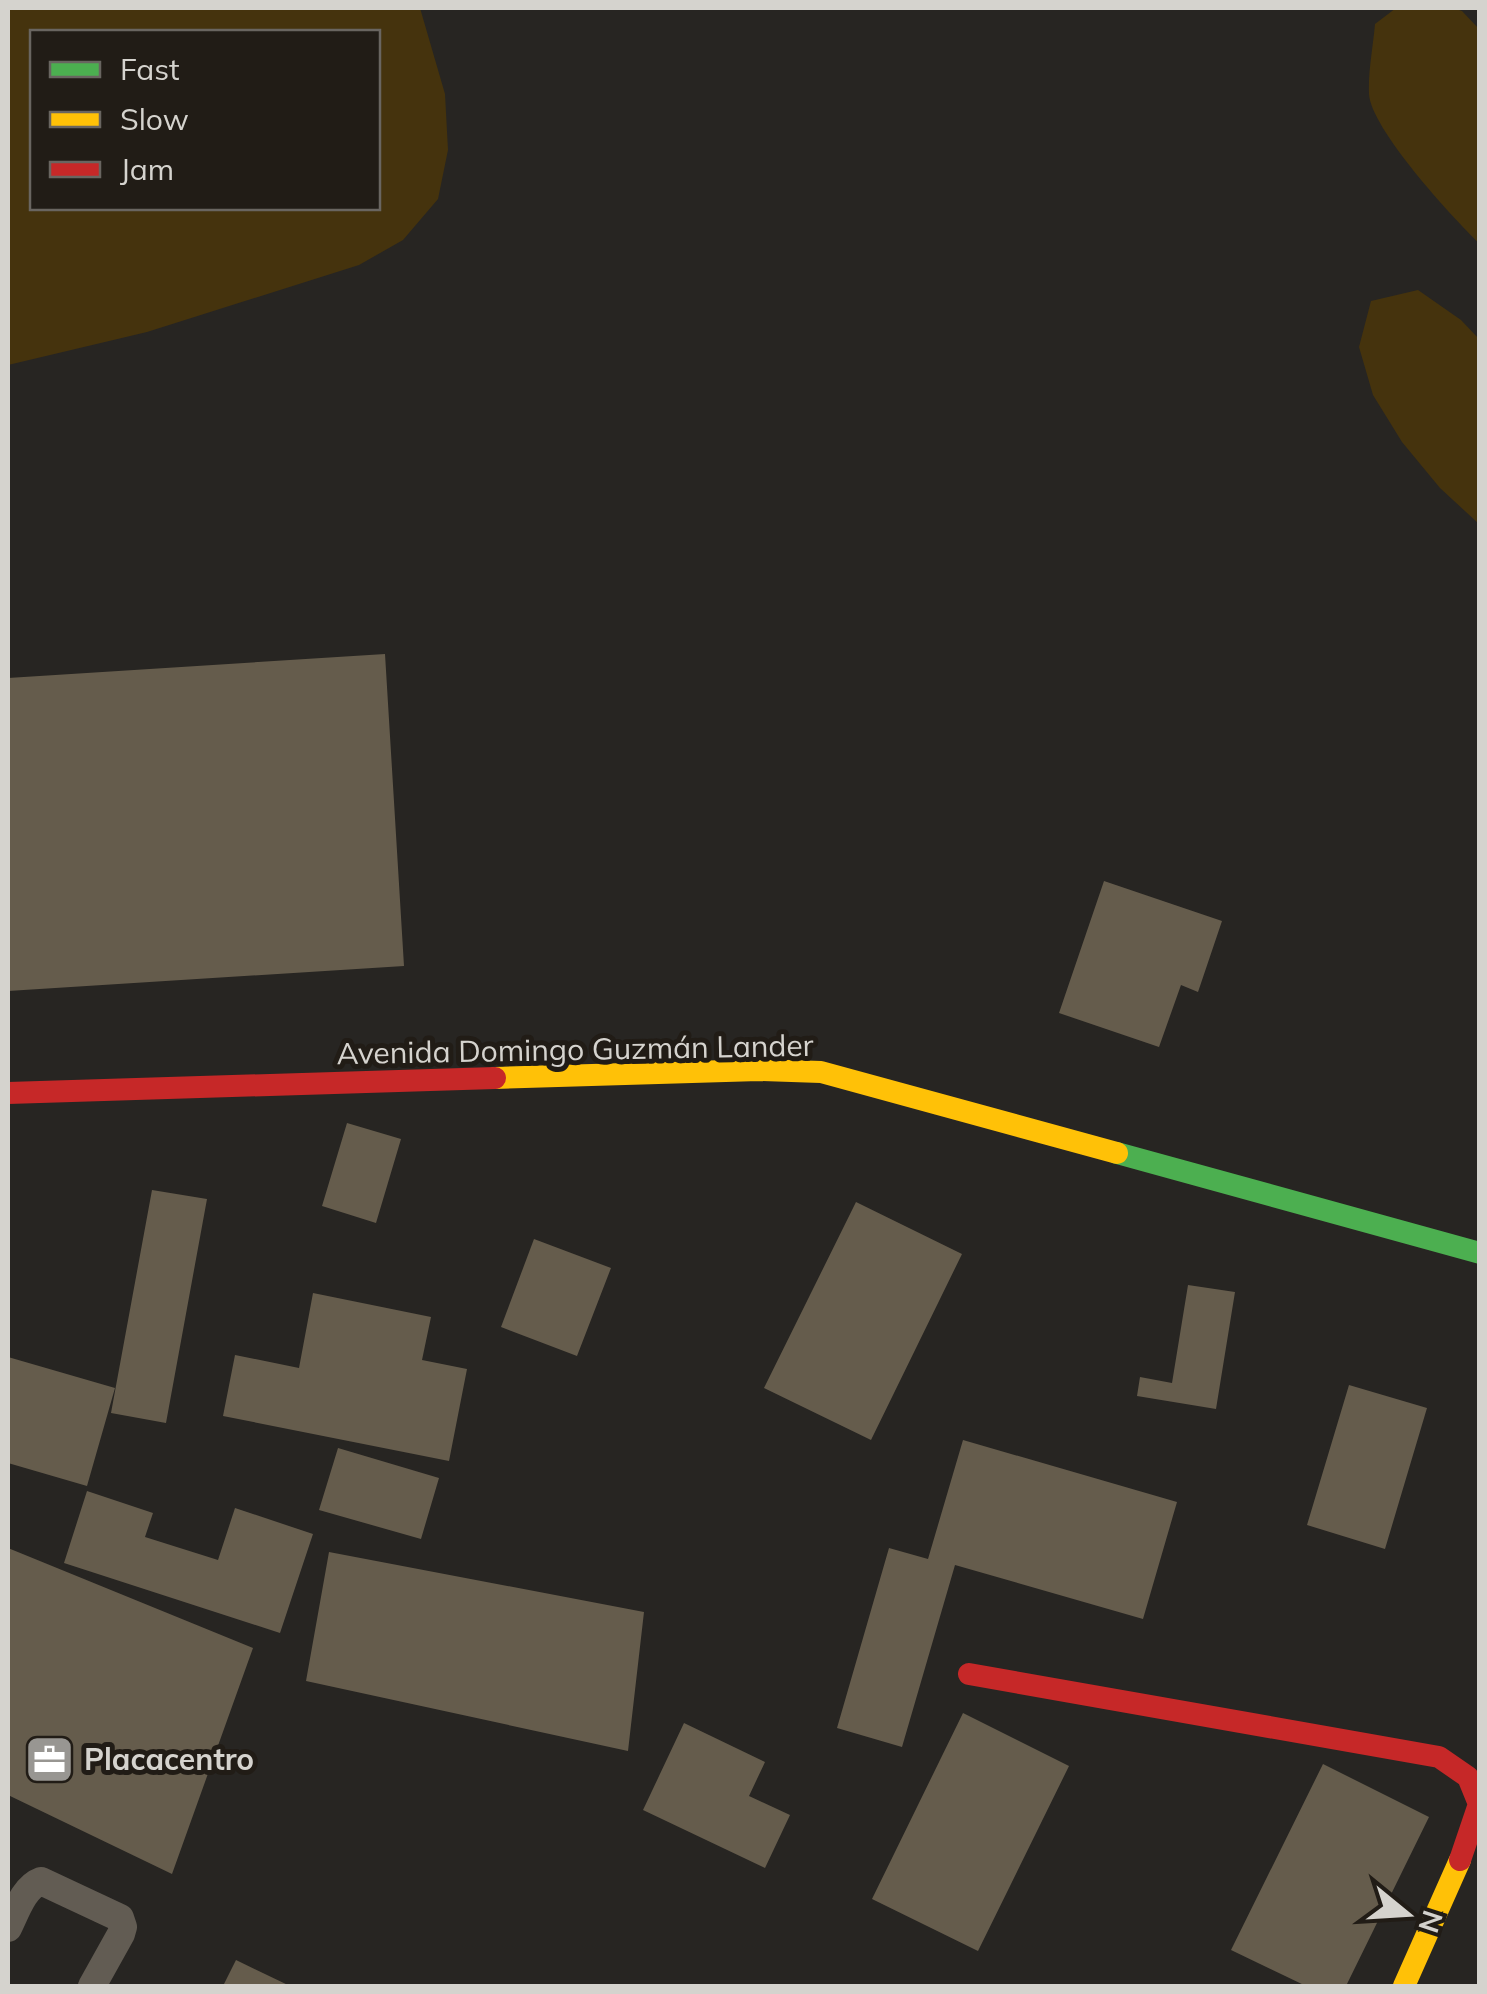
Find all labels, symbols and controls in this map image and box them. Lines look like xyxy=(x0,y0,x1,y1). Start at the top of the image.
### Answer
legend xyxy=(30,30,380,210)
text: Fast xyxy=(120,50,180,88)
text: Slow xyxy=(120,100,189,138)
text: Jam xyxy=(120,150,174,188)
street label: Avenida Domingo Guzmán Lander xyxy=(336,1026,814,1072)
office icon: Placacentro xyxy=(23,1733,75,1785)
place label: Placacentro xyxy=(84,1740,254,1778)
north arrow xyxy=(1357,1864,1457,1964)
text: N xyxy=(1411,1906,1451,1937)

